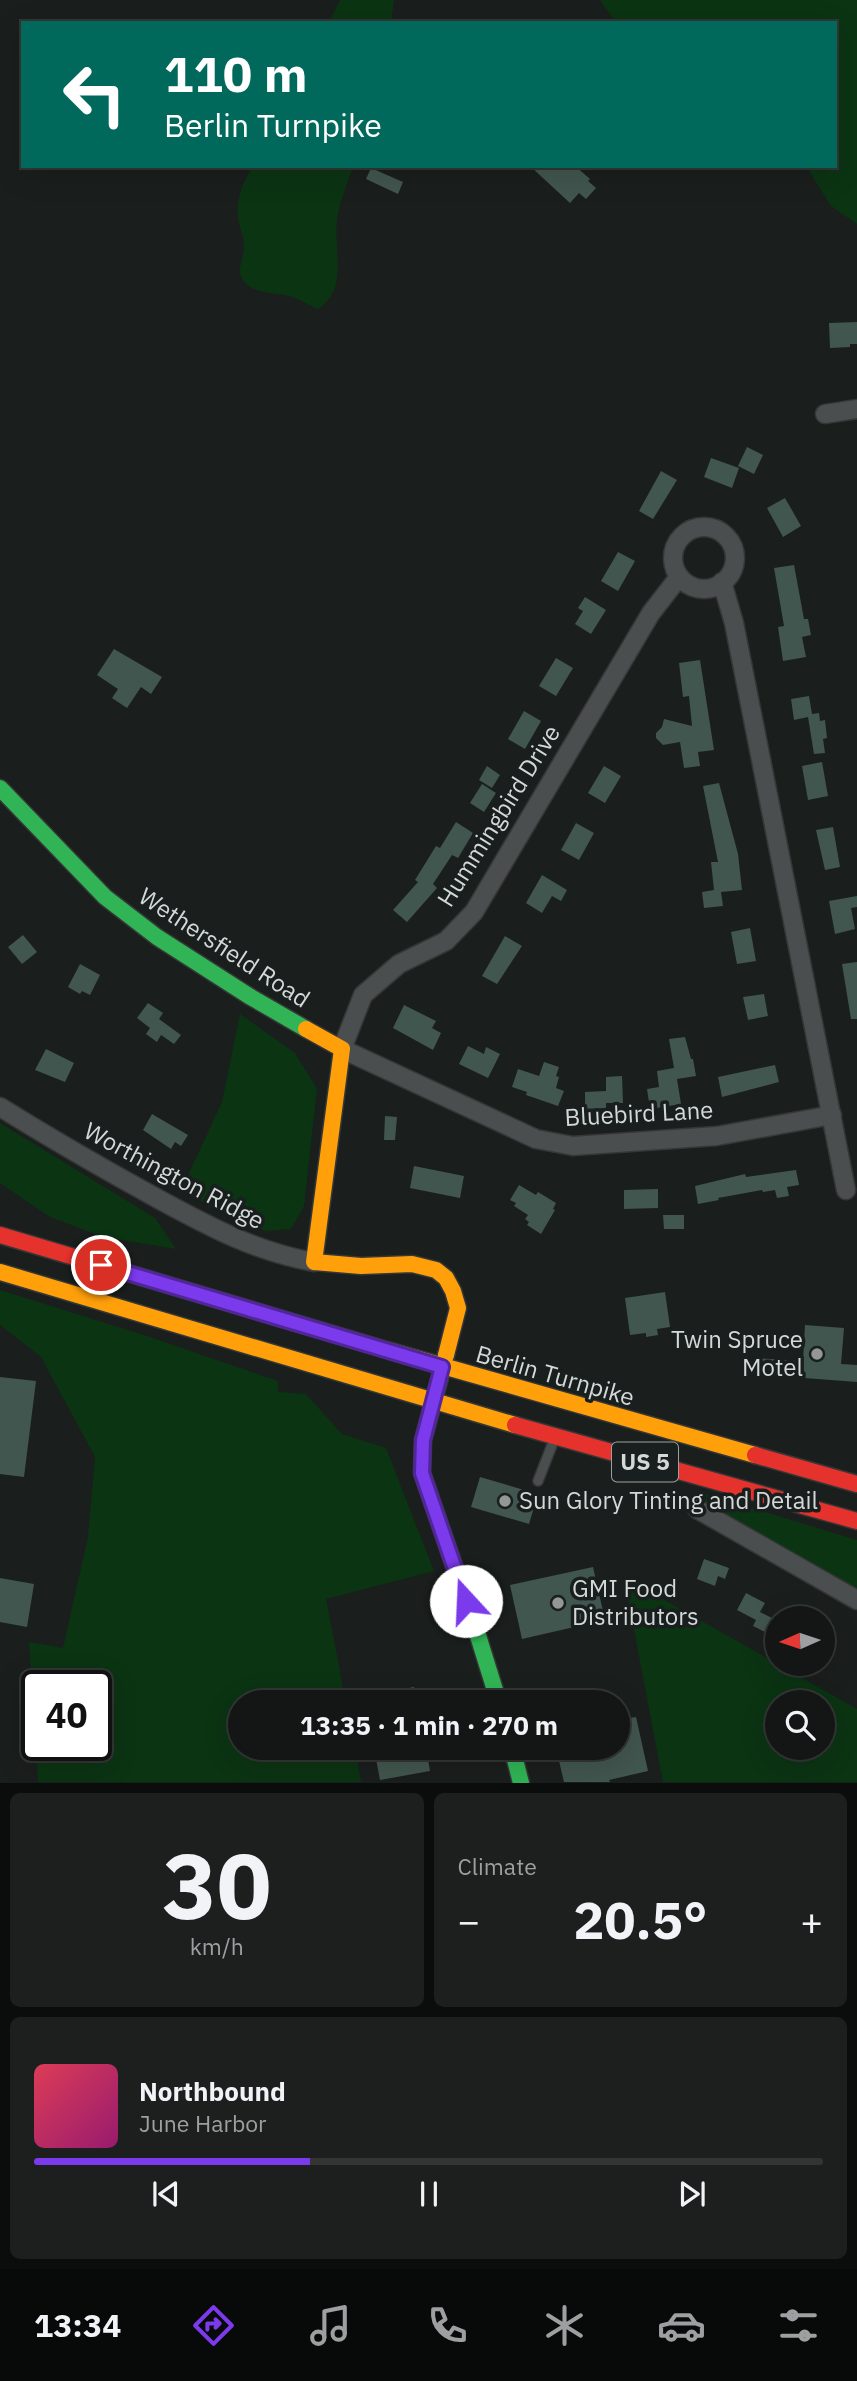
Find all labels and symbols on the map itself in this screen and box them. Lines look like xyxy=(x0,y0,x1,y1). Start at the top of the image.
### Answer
street label: Hummingbird Drive xyxy=(429,719,567,912)
street label: Wethersfield Road xyxy=(133,880,316,1014)
street label: Bluebird Lane xyxy=(564,1093,714,1133)
street label: Worthington Ridge xyxy=(79,1114,270,1236)
pin xyxy=(71,1235,131,1295)
place label: Twin Spruce Motel xyxy=(671,1323,803,1383)
street label: Berlin Turnpike xyxy=(472,1337,638,1413)
marker: Twin Spruce Motel xyxy=(809,1346,825,1362)
road number: US 5 xyxy=(612,1442,678,1482)
place label: Sun Glory Tinting and Detail xyxy=(519,1484,818,1516)
marker: Sun Glory Tinting and Detail xyxy=(497,1493,513,1509)
position arrow xyxy=(429,1564,503,1638)
place label: GMI Food Distributors xyxy=(572,1572,699,1632)
marker: GMI Food Distributors xyxy=(550,1595,566,1611)
north arrow xyxy=(765,1606,835,1676)
speed limit sign: 40 xyxy=(21,1670,112,1761)

